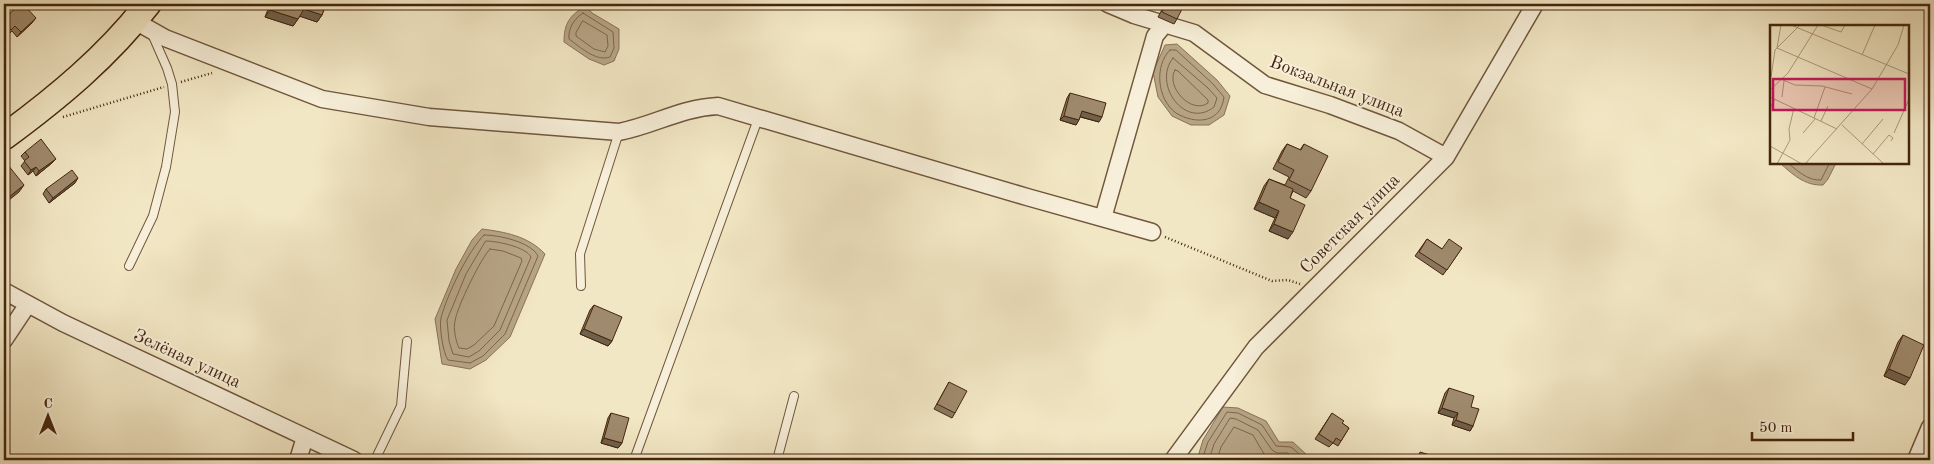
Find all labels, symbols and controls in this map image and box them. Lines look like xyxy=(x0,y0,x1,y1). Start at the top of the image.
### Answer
inset map xyxy=(1770,25,1909,164)
street label: Вокзальная улица xyxy=(1267,53,1407,121)
street label: Советская улица xyxy=(1297,171,1403,277)
street label: Зелёная улица xyxy=(131,326,243,392)
north arrow xyxy=(22,392,72,442)
text: С xyxy=(43,397,53,411)
scale bar xyxy=(1752,409,1853,441)
text: 50 m xyxy=(1759,421,1793,436)

